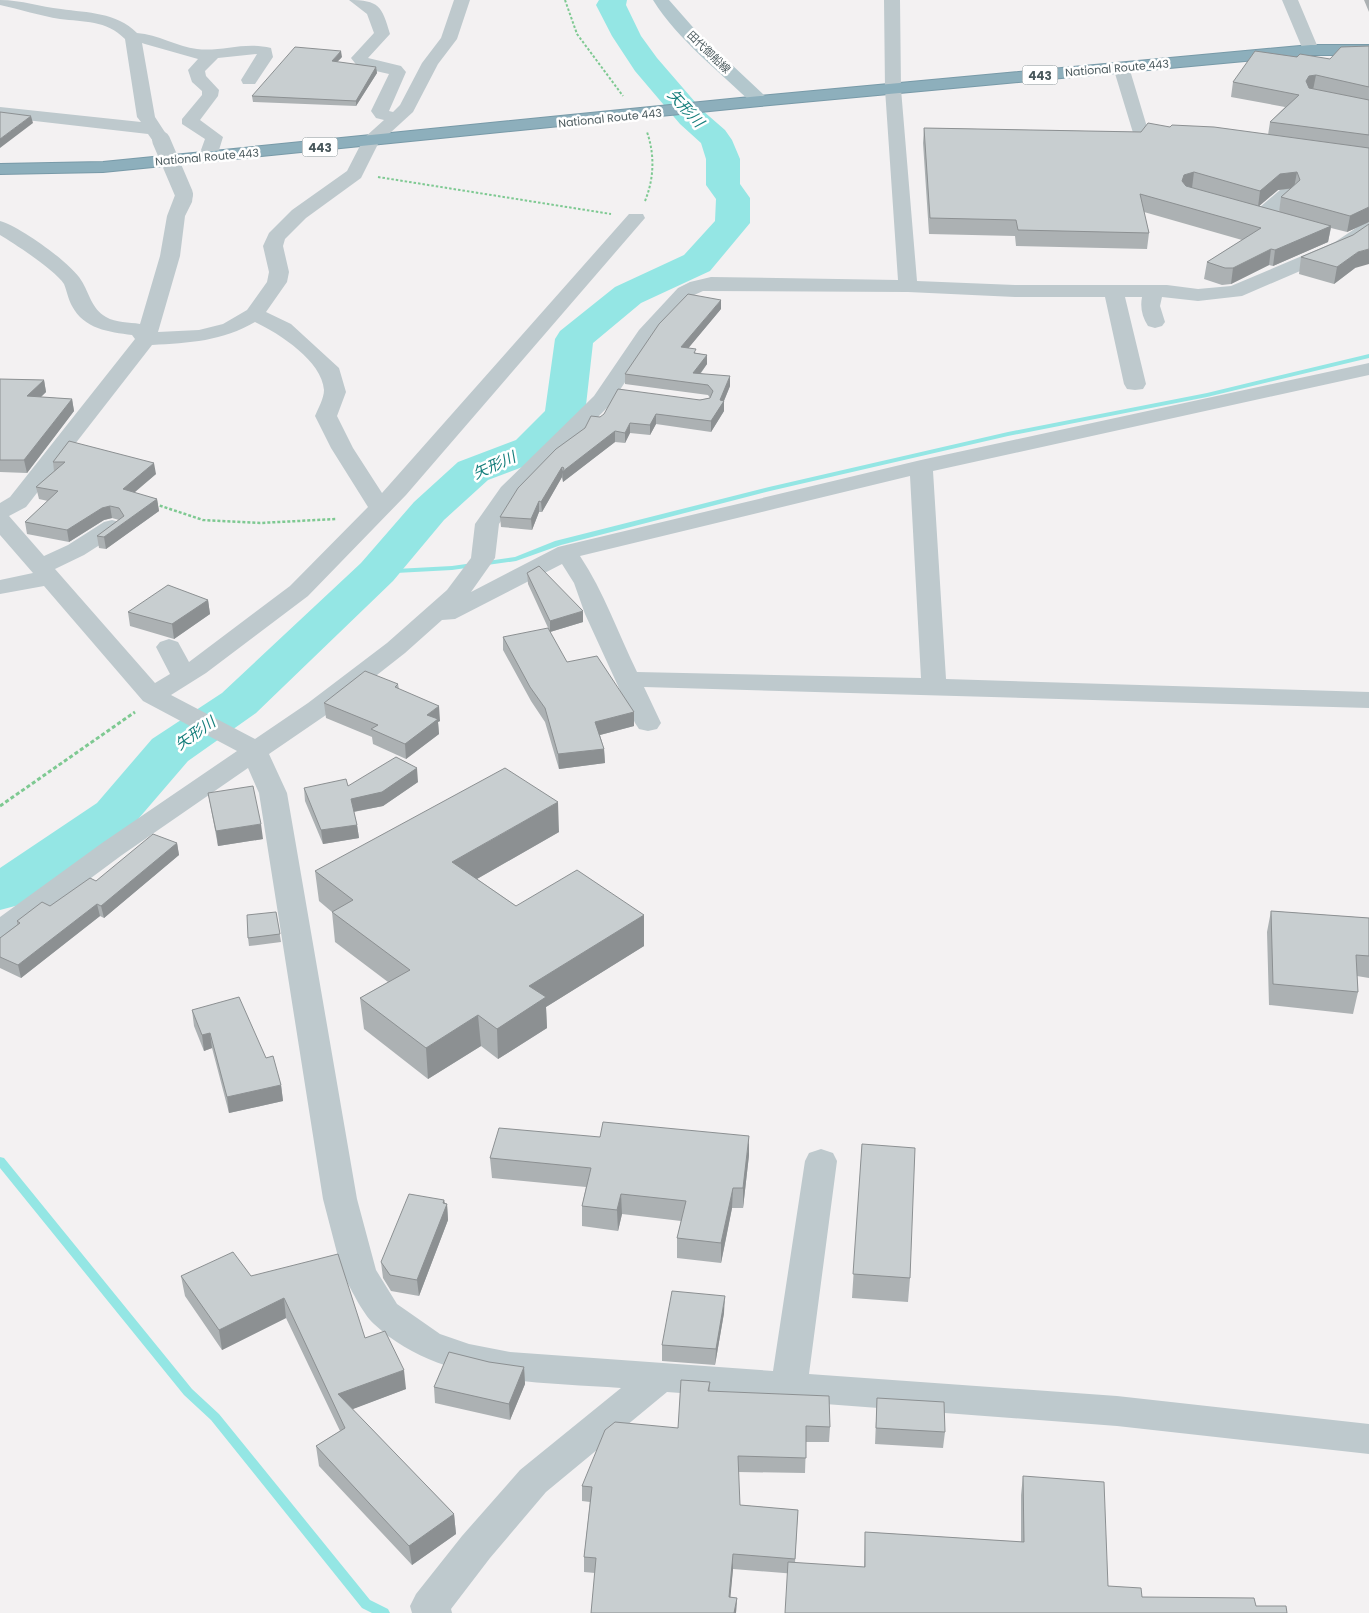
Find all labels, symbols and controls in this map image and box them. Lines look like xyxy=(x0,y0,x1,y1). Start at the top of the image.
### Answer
street label: 田代御船線 xyxy=(684,27,734,77)
street label: National Route 443 xyxy=(1065,56,1169,80)
road number: 443 xyxy=(1022,66,1058,84)
water label: 矢形川 xyxy=(663,84,710,133)
street label: National Route 443 xyxy=(558,105,662,131)
road number: 443 xyxy=(302,138,338,156)
street label: National Route 443 xyxy=(155,145,259,169)
water label: 矢形川 xyxy=(469,445,521,484)
water label: 矢形川 xyxy=(171,710,221,755)

